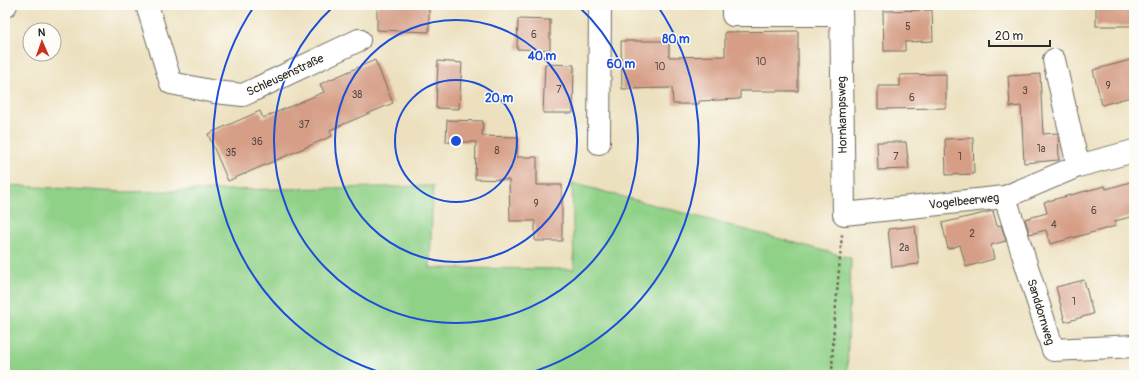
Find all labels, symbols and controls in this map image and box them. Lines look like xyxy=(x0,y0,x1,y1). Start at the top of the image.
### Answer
house number: 5 xyxy=(905,21,911,33)
north arrow xyxy=(22,22,62,62)
scale bar xyxy=(989,22,1050,48)
text: N xyxy=(38,26,46,39)
house number: 6 xyxy=(531,29,537,41)
text: 20 m xyxy=(995,29,1024,44)
text: 80 m xyxy=(662,32,690,47)
text: 40 m xyxy=(527,49,557,64)
street label: Schleusenstraße xyxy=(244,51,326,100)
house number: 10 xyxy=(756,56,767,68)
text: 60 m xyxy=(607,57,636,72)
house number: 10 xyxy=(655,61,666,73)
street label: Hornkampsweg xyxy=(834,76,851,154)
house number: 9 xyxy=(1105,80,1111,92)
house number: 7 xyxy=(556,84,562,96)
house number: 3 xyxy=(1022,85,1028,97)
house number: 38 xyxy=(352,89,362,101)
text: 20 m xyxy=(485,91,513,106)
house number: 6 xyxy=(909,92,915,104)
house number: 37 xyxy=(299,119,310,131)
centre of rings xyxy=(449,134,463,148)
house number: 36 xyxy=(251,136,263,148)
house number: 1a xyxy=(1037,143,1046,155)
house number: 8 xyxy=(494,145,500,157)
house number: 35 xyxy=(226,147,237,159)
house number: 7 xyxy=(893,151,899,163)
house number: 1 xyxy=(958,151,962,163)
street label: Vogelbeerweg xyxy=(928,190,1000,213)
house number: 9 xyxy=(533,198,539,210)
house number: 6 xyxy=(1091,205,1097,217)
house number: 4 xyxy=(1051,219,1057,231)
house number: 2 xyxy=(969,228,975,240)
house number: 2a xyxy=(899,242,909,254)
street label: Sanddornweg xyxy=(1023,277,1058,347)
house number: 1 xyxy=(1072,296,1076,308)

